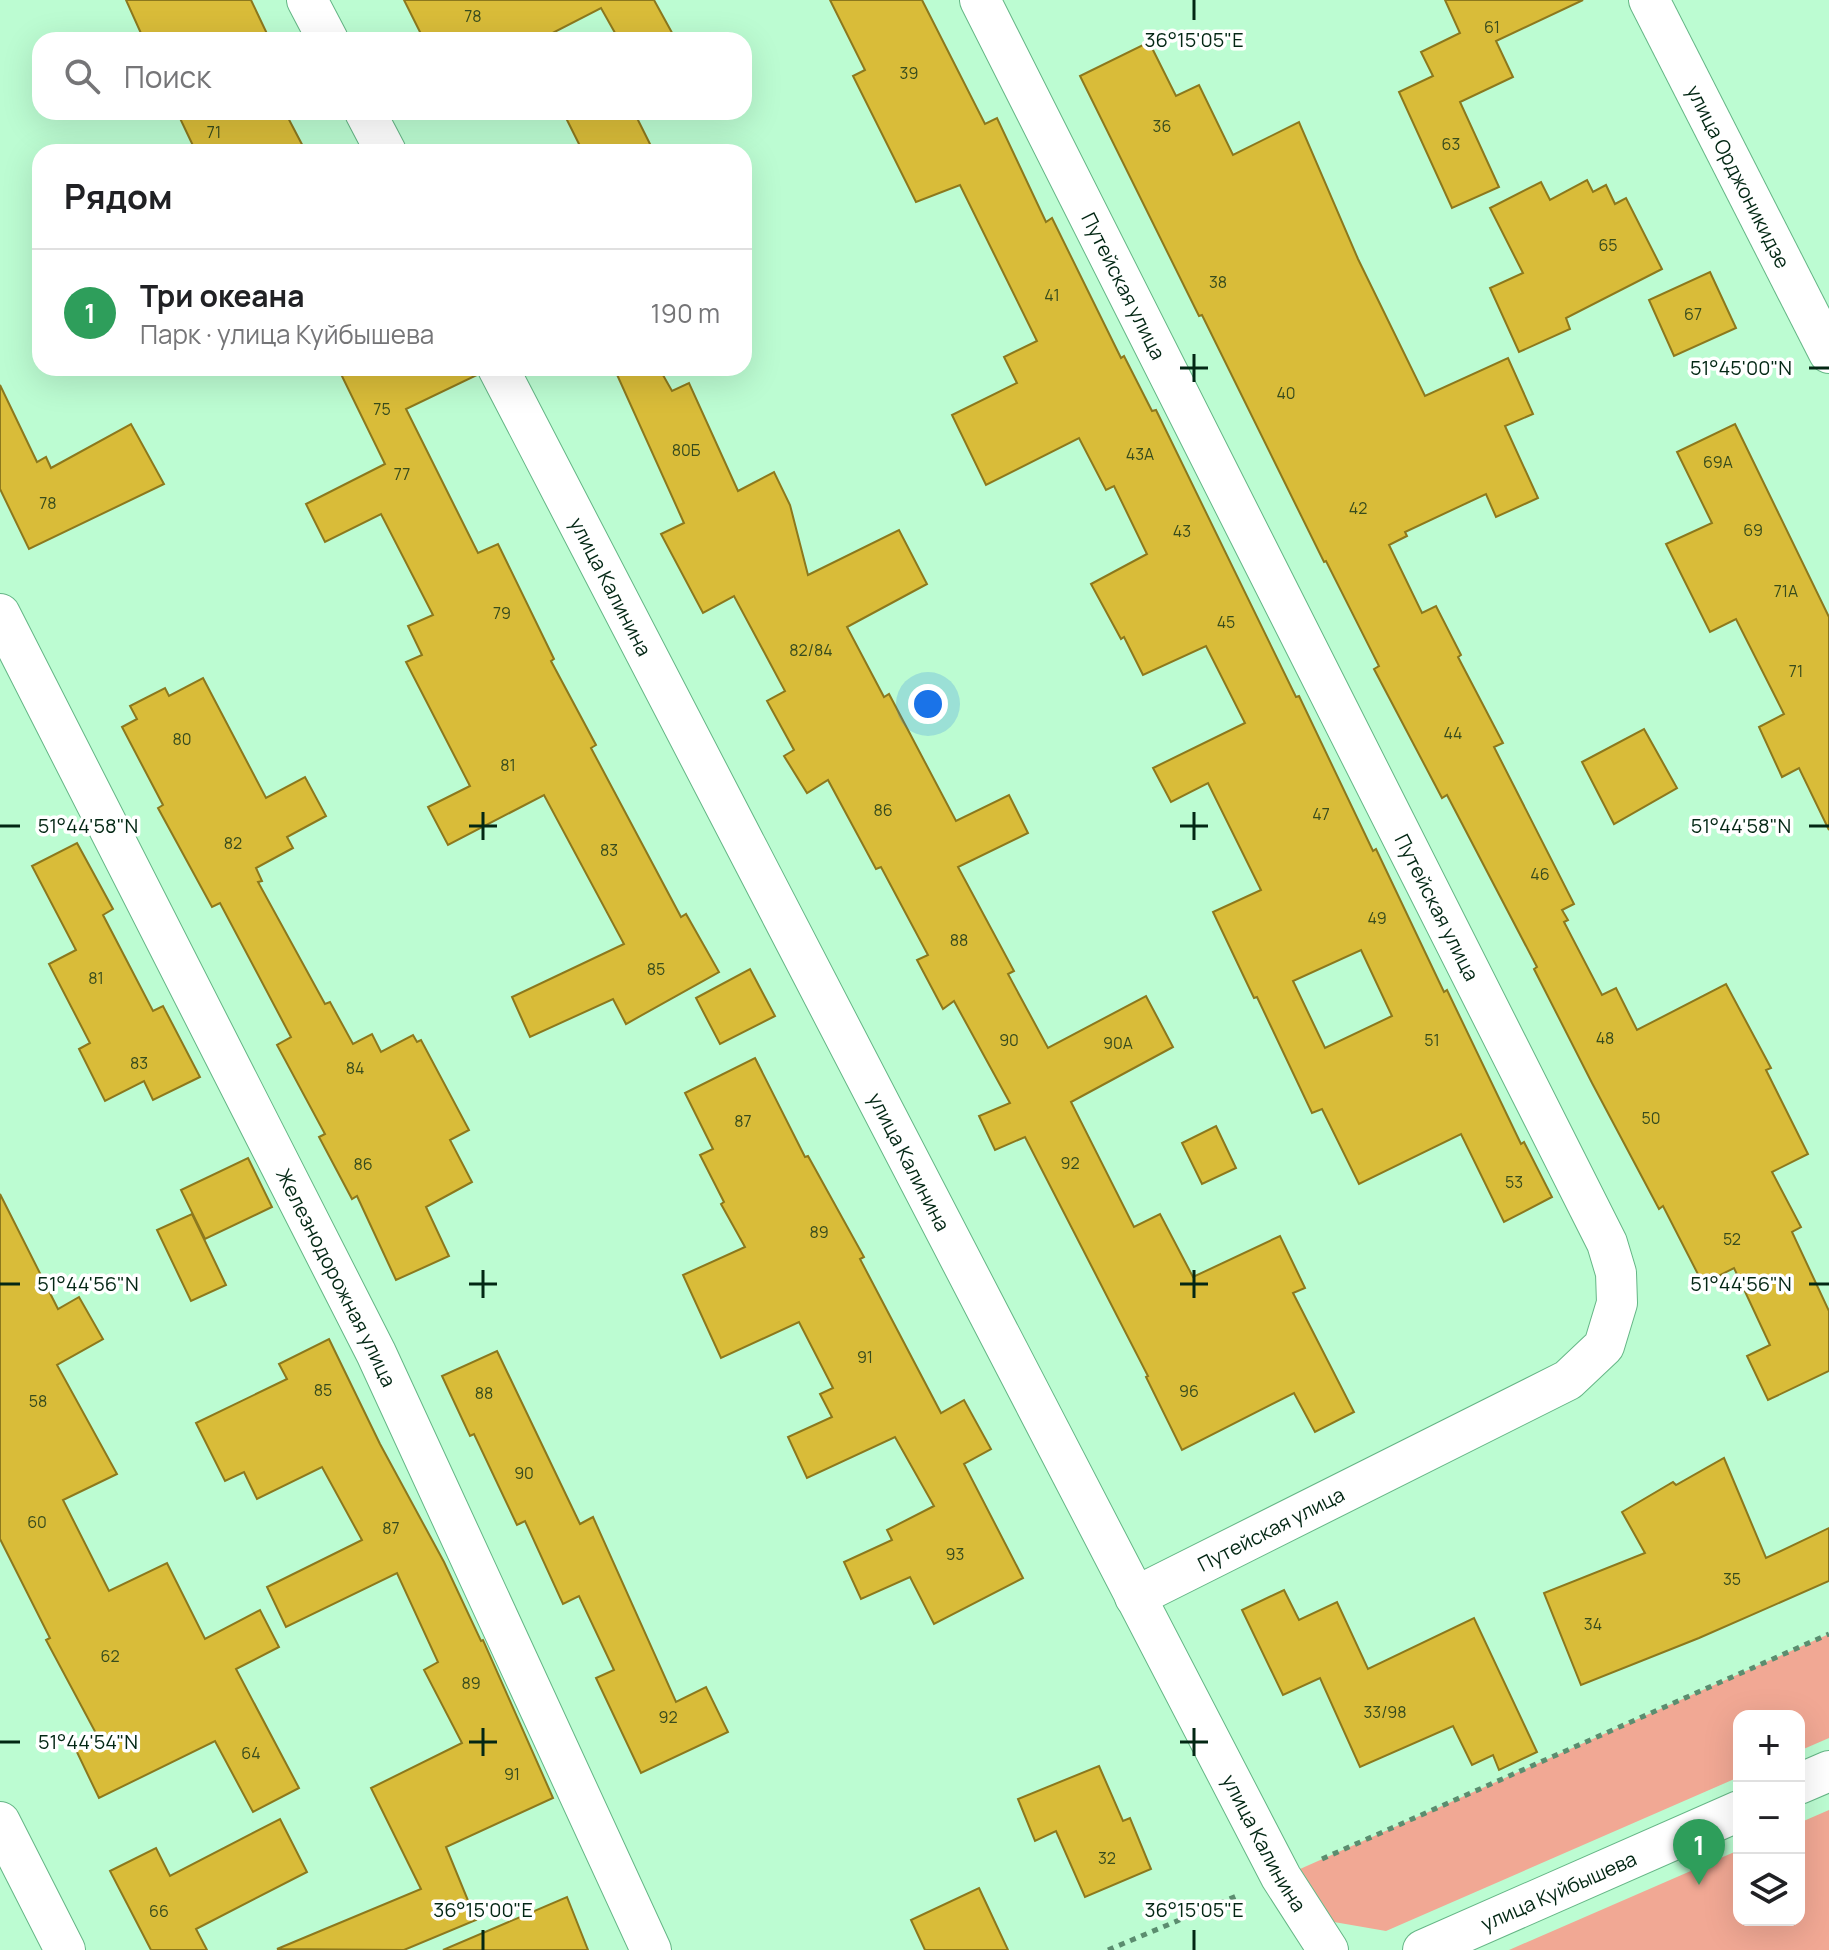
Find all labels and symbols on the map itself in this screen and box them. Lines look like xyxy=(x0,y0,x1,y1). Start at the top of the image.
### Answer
house number: 78 xyxy=(464,5,482,27)
house number: 61 xyxy=(1484,16,1500,38)
text: 36°15'05"E xyxy=(1144,26,1244,53)
house number: 39 xyxy=(900,62,918,84)
street label: улица Орджоникидзе xyxy=(1681,80,1797,273)
house number: 36 xyxy=(1153,115,1171,137)
house number: 71 xyxy=(207,121,221,143)
house number: 63 xyxy=(1442,133,1460,155)
street label: Путейская улица xyxy=(1076,208,1173,364)
house number: 65 xyxy=(1598,234,1618,256)
house number: 38 xyxy=(1209,271,1227,293)
house number: 41 xyxy=(1044,284,1060,306)
house number: 67 xyxy=(1684,303,1702,325)
text: 51°45'00"N xyxy=(1690,354,1792,381)
house number: 40 xyxy=(1276,382,1296,404)
house number: 75 xyxy=(373,398,391,420)
house number: 80Б xyxy=(672,439,701,461)
house number: 43А xyxy=(1126,443,1154,465)
house number: 69А xyxy=(1703,451,1733,473)
house number: 77 xyxy=(394,463,410,485)
house number: 78 xyxy=(39,492,57,514)
house number: 42 xyxy=(1349,497,1367,519)
street label: улица Калинина xyxy=(564,512,658,660)
house number: 69 xyxy=(1743,519,1763,541)
house number: 43 xyxy=(1173,520,1191,542)
house number: 71А xyxy=(1774,580,1798,602)
house number: 79 xyxy=(493,602,511,624)
house number: 45 xyxy=(1217,611,1235,633)
house number: 82/84 xyxy=(789,639,833,661)
house number: 71 xyxy=(1789,660,1803,682)
your location xyxy=(908,684,948,724)
house number: 44 xyxy=(1443,722,1463,744)
house number: 80 xyxy=(172,728,192,750)
house number: 81 xyxy=(500,754,516,776)
house number: 86 xyxy=(873,799,893,821)
house number: 47 xyxy=(1312,803,1330,825)
text: 51°44'58"N xyxy=(38,812,138,839)
text: 51°44'58"N xyxy=(1691,812,1791,839)
street label: Путейская улица xyxy=(1389,829,1486,985)
house number: 82 xyxy=(224,832,242,854)
house number: 83 xyxy=(600,839,618,861)
house number: 46 xyxy=(1530,863,1550,885)
house number: 49 xyxy=(1367,907,1387,929)
house number: 88 xyxy=(950,929,968,951)
house number: 85 xyxy=(647,958,665,980)
house number: 81 xyxy=(88,967,104,989)
house number: 48 xyxy=(1596,1027,1614,1049)
house number: 90 xyxy=(999,1029,1019,1051)
house number: 51 xyxy=(1424,1029,1440,1051)
house number: 90А xyxy=(1103,1032,1133,1054)
house number: 83 xyxy=(130,1052,148,1074)
house number: 84 xyxy=(346,1057,364,1079)
street label: улица Калинина xyxy=(863,1088,957,1235)
house number: 50 xyxy=(1642,1107,1661,1129)
house number: 87 xyxy=(734,1110,752,1132)
house number: 92 xyxy=(1060,1152,1080,1174)
house number: 86 xyxy=(353,1153,373,1175)
street label: Железнодорожная улица xyxy=(271,1163,403,1391)
house number: 53 xyxy=(1505,1171,1523,1193)
house number: 89 xyxy=(809,1221,829,1243)
house number: 52 xyxy=(1723,1228,1741,1250)
text: 51°44'56"N xyxy=(37,1270,139,1297)
text: 51°44'56"N xyxy=(1690,1270,1792,1297)
house number: 91 xyxy=(857,1346,873,1368)
house number: 85 xyxy=(314,1379,332,1401)
house number: 96 xyxy=(1179,1380,1199,1402)
house number: 88 xyxy=(475,1382,493,1404)
house number: 58 xyxy=(29,1390,47,1412)
house number: 90 xyxy=(514,1462,534,1484)
street label: Путейская улица xyxy=(1193,1480,1349,1578)
house number: 60 xyxy=(27,1511,47,1533)
house number: 87 xyxy=(382,1517,400,1539)
house number: 93 xyxy=(946,1543,964,1565)
house number: 35 xyxy=(1723,1568,1741,1590)
house number: 34 xyxy=(1584,1613,1602,1635)
house number: 62 xyxy=(100,1645,120,1667)
house number: 89 xyxy=(461,1672,481,1694)
house number: 33/98 xyxy=(1363,1701,1407,1723)
house number: 92 xyxy=(658,1706,678,1728)
text: 51°44'54"N xyxy=(38,1728,138,1755)
house number: 64 xyxy=(241,1742,261,1764)
house number: 91 xyxy=(504,1763,520,1785)
street label: улица Калинина xyxy=(1216,1769,1313,1916)
pin: 1 xyxy=(1673,1819,1725,1885)
street label: улица Куйбышева xyxy=(1476,1844,1640,1936)
house number: 32 xyxy=(1098,1847,1116,1869)
text: 36°15'00"E xyxy=(433,1896,533,1923)
text: 36°15'05"E xyxy=(1144,1896,1244,1923)
house number: 66 xyxy=(149,1900,169,1922)

